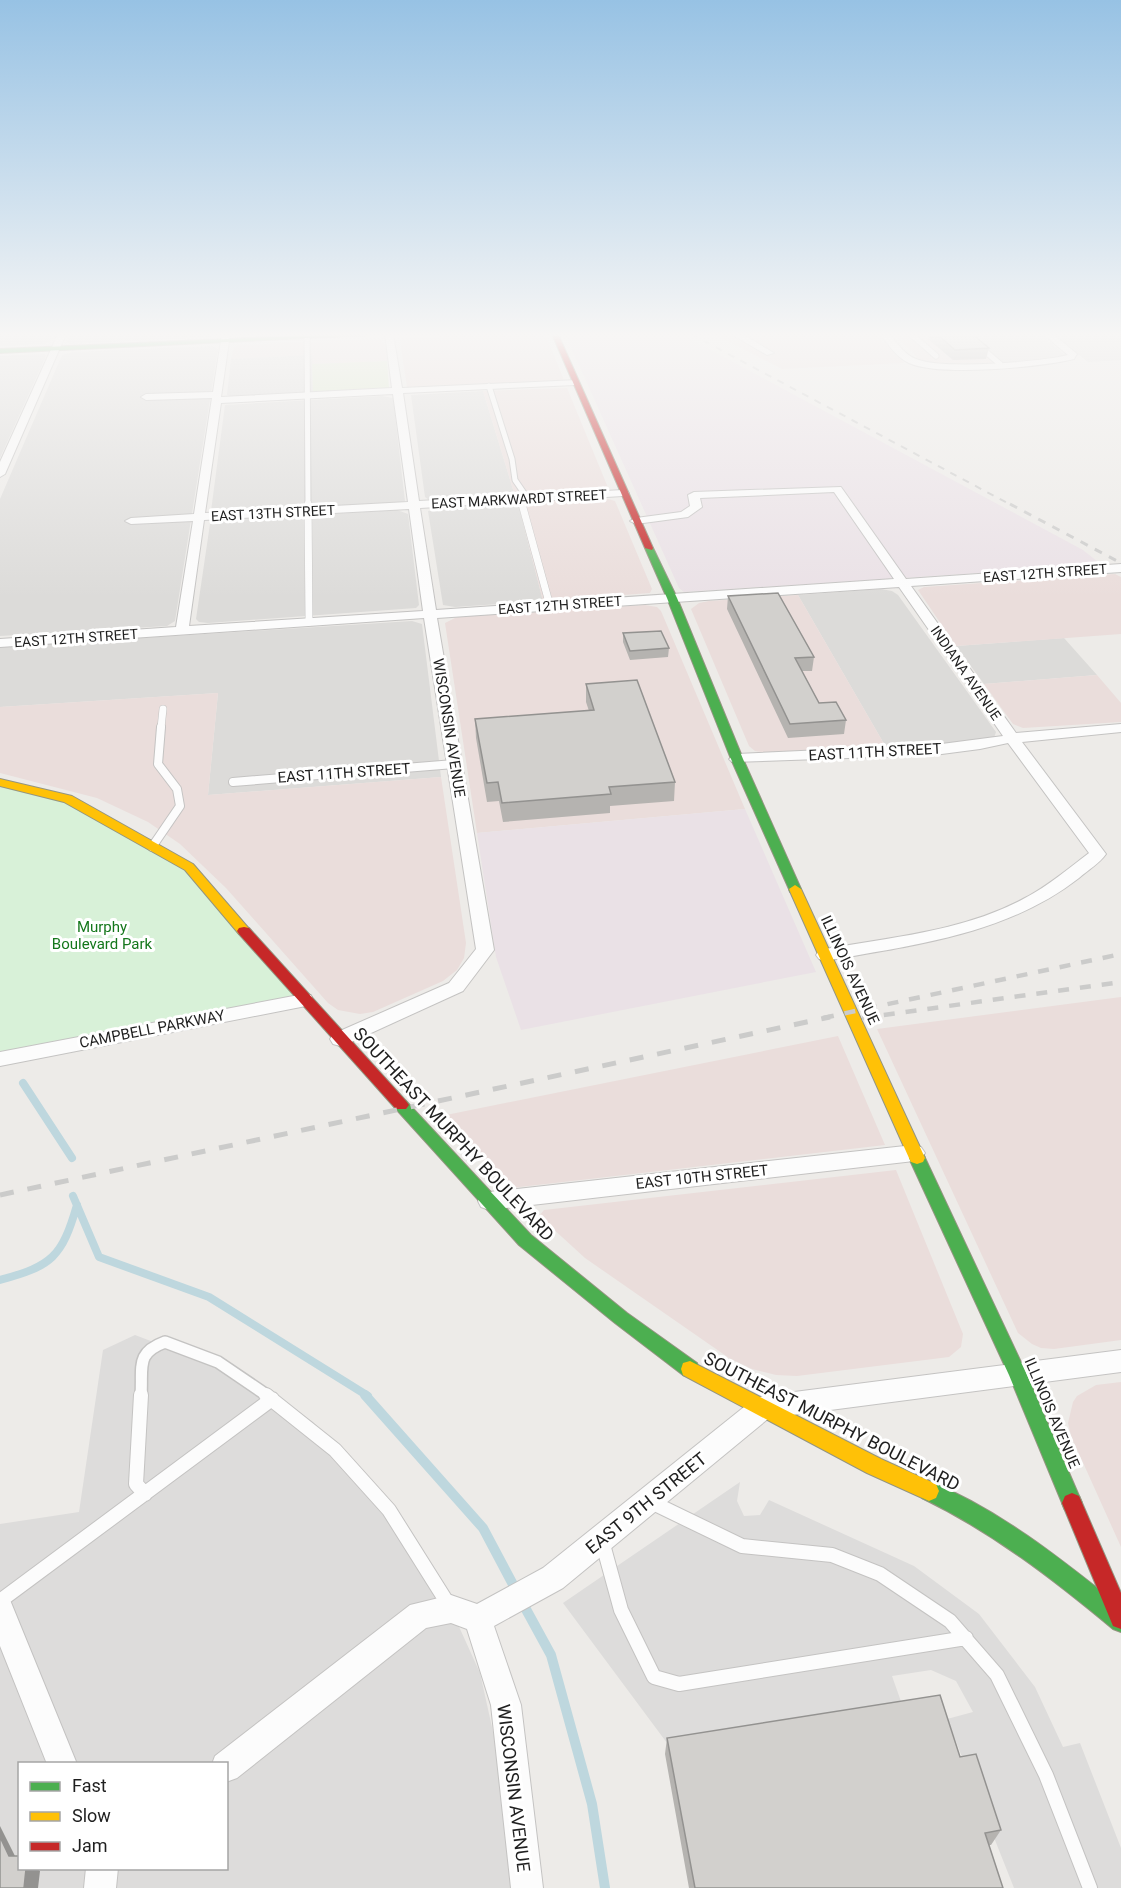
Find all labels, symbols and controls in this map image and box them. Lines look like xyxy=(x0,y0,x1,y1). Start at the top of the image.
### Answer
street label: EAST MARKWARDT STREET xyxy=(431,486,608,512)
street label: EAST 13TH STREET xyxy=(211,502,336,524)
street label: EAST 12TH STREET xyxy=(982,561,1108,585)
street label: EAST 12TH STREET xyxy=(497,593,623,617)
street label: INDIANA AVENUE xyxy=(928,623,1004,723)
street label: EAST 12TH STREET xyxy=(13,626,139,650)
street label: WISCONSIN AVENUE xyxy=(429,657,469,799)
street label: EAST 11TH STREET xyxy=(808,740,942,764)
street label: EAST 11TH STREET xyxy=(277,759,411,787)
street label: ILLINOIS AVENUE xyxy=(817,913,883,1028)
park label: Murphy Boulevard Park xyxy=(52,918,153,953)
street label: CAMPBELL PARKWAY xyxy=(78,1006,226,1052)
street label: SOUTHEAST MURPHY BOULEVARD xyxy=(349,1023,559,1245)
street label: EAST 10TH STREET xyxy=(635,1161,769,1193)
street label: SOUTHEAST MURPHY BOULEVARD xyxy=(701,1347,963,1495)
street label: ILLINOIS AVENUE xyxy=(1021,1355,1084,1471)
street label: EAST 9TH STREET xyxy=(581,1448,711,1558)
street label: WISCONSIN AVENUE xyxy=(493,1703,535,1873)
legend xyxy=(18,1762,228,1870)
text: Fast xyxy=(72,1775,107,1796)
text: Slow xyxy=(72,1805,111,1826)
text: Jam xyxy=(72,1835,108,1856)

